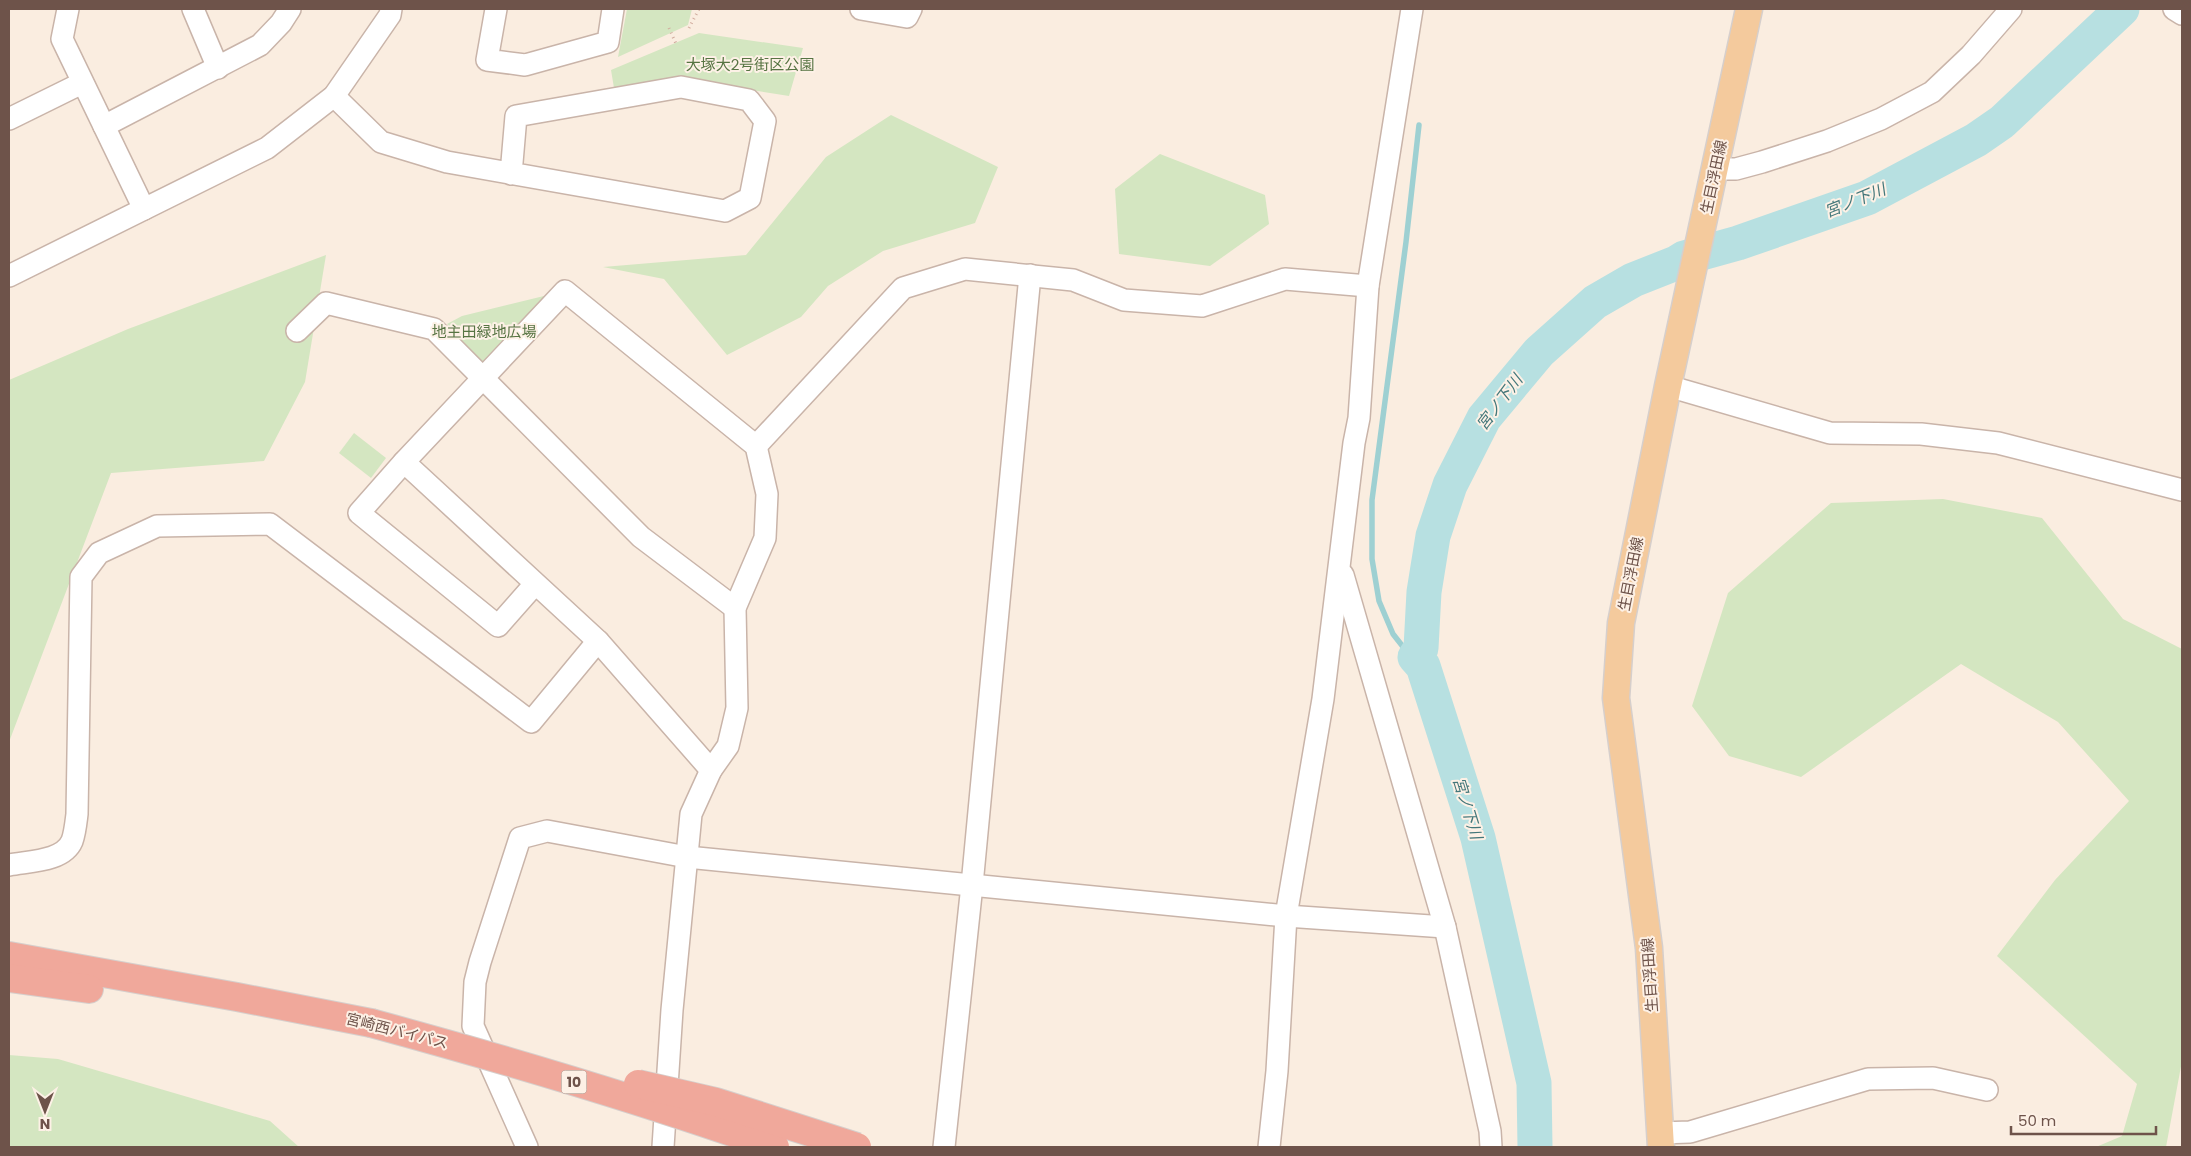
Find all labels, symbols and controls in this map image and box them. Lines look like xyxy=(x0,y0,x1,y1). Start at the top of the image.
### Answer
park label: 大塚大2号街区公園 xyxy=(686,54,814,75)
street label: 生目浮田線 xyxy=(1695,138,1732,216)
water label: 宮ノ下川 xyxy=(1821,177,1891,223)
park label: 地主田緑地広場 xyxy=(431,321,537,342)
water label: 宮ノ下川 xyxy=(1471,368,1529,435)
street label: 生目浮田線 xyxy=(1613,535,1648,613)
water label: 宮ノ下川 xyxy=(1447,774,1488,844)
street label: 生目浮田線 xyxy=(1636,937,1663,1013)
street label: 宮崎西バイパス xyxy=(344,1008,450,1053)
road number: 10 xyxy=(562,1070,586,1094)
north arrow xyxy=(20,1086,70,1136)
scale bar xyxy=(2011,1104,2156,1136)
text: 50 m xyxy=(2018,1110,2056,1131)
text: N xyxy=(40,1114,50,1134)

